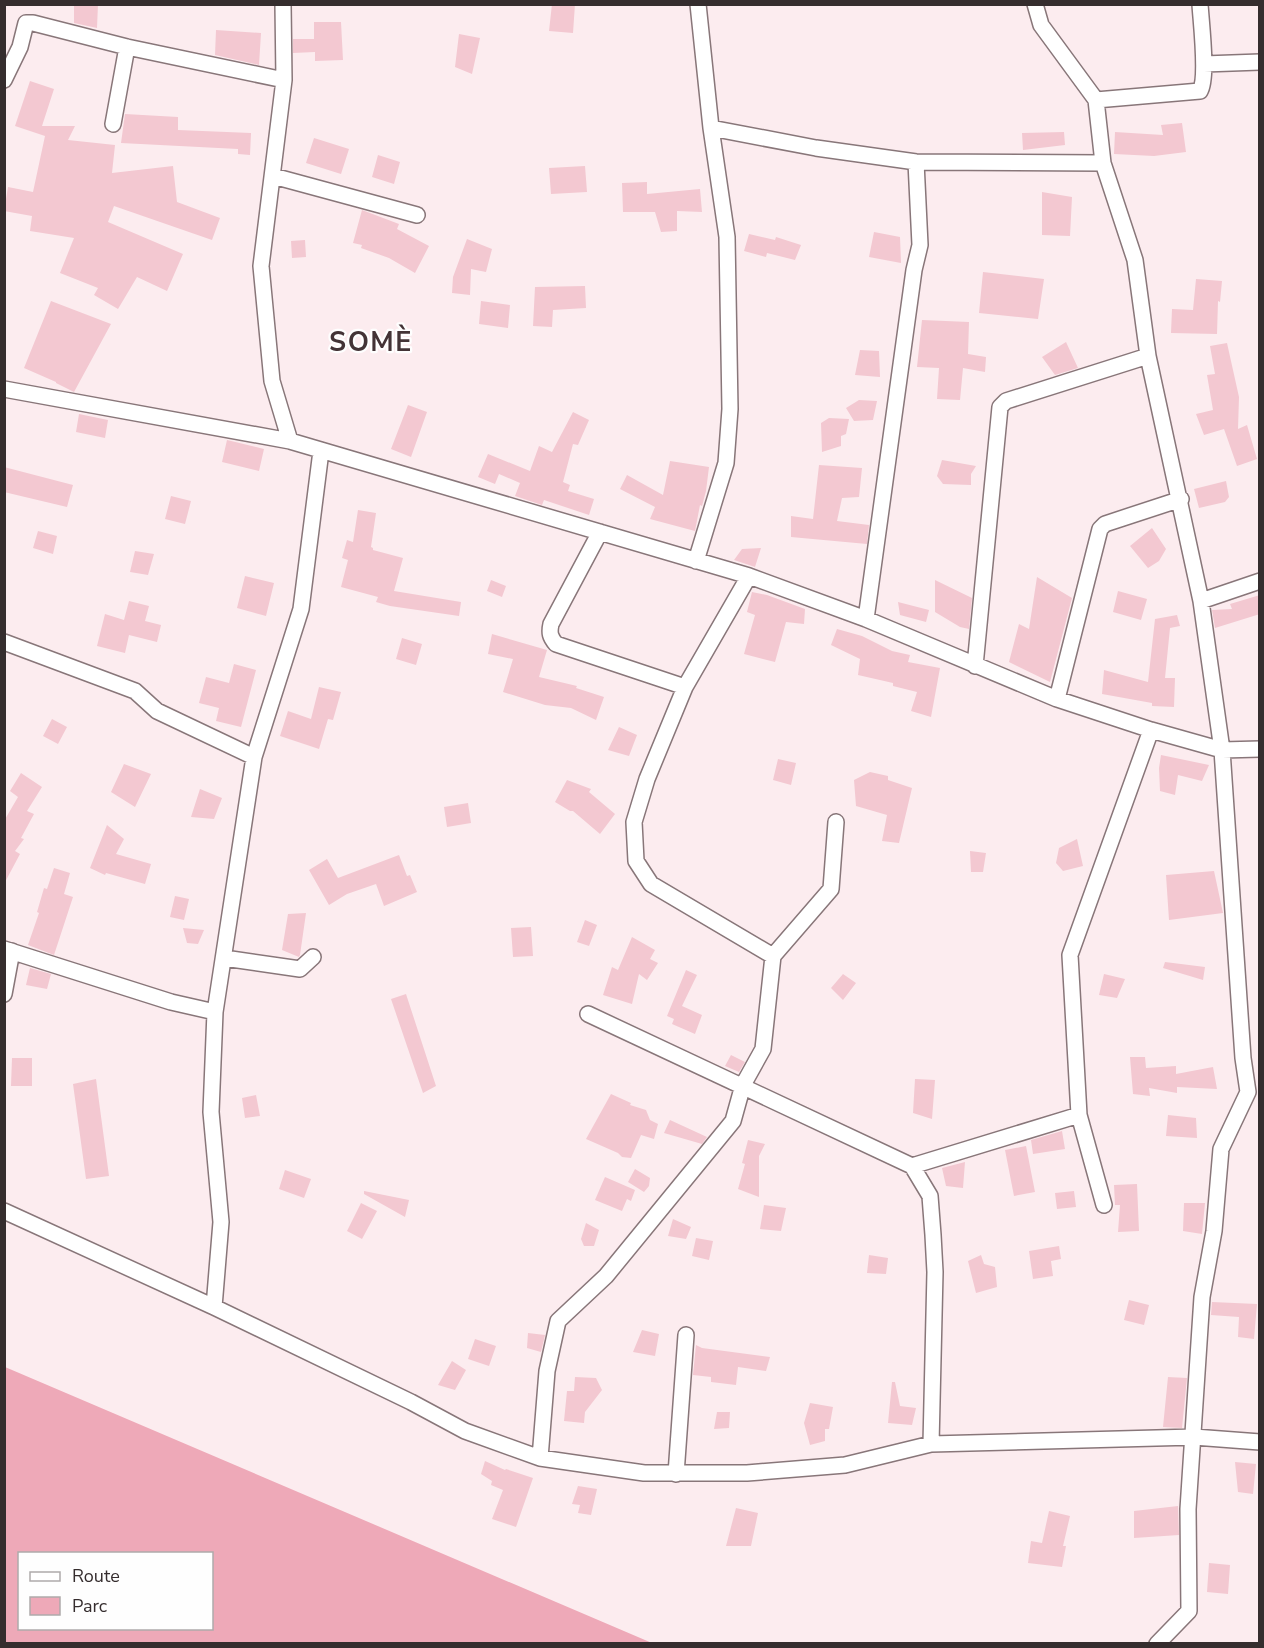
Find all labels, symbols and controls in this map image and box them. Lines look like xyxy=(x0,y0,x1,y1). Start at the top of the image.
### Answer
district label: SOMÈ xyxy=(329,324,413,361)
legend xyxy=(18,1552,213,1630)
text: Route xyxy=(72,1564,120,1588)
text: Parc xyxy=(72,1594,107,1618)

